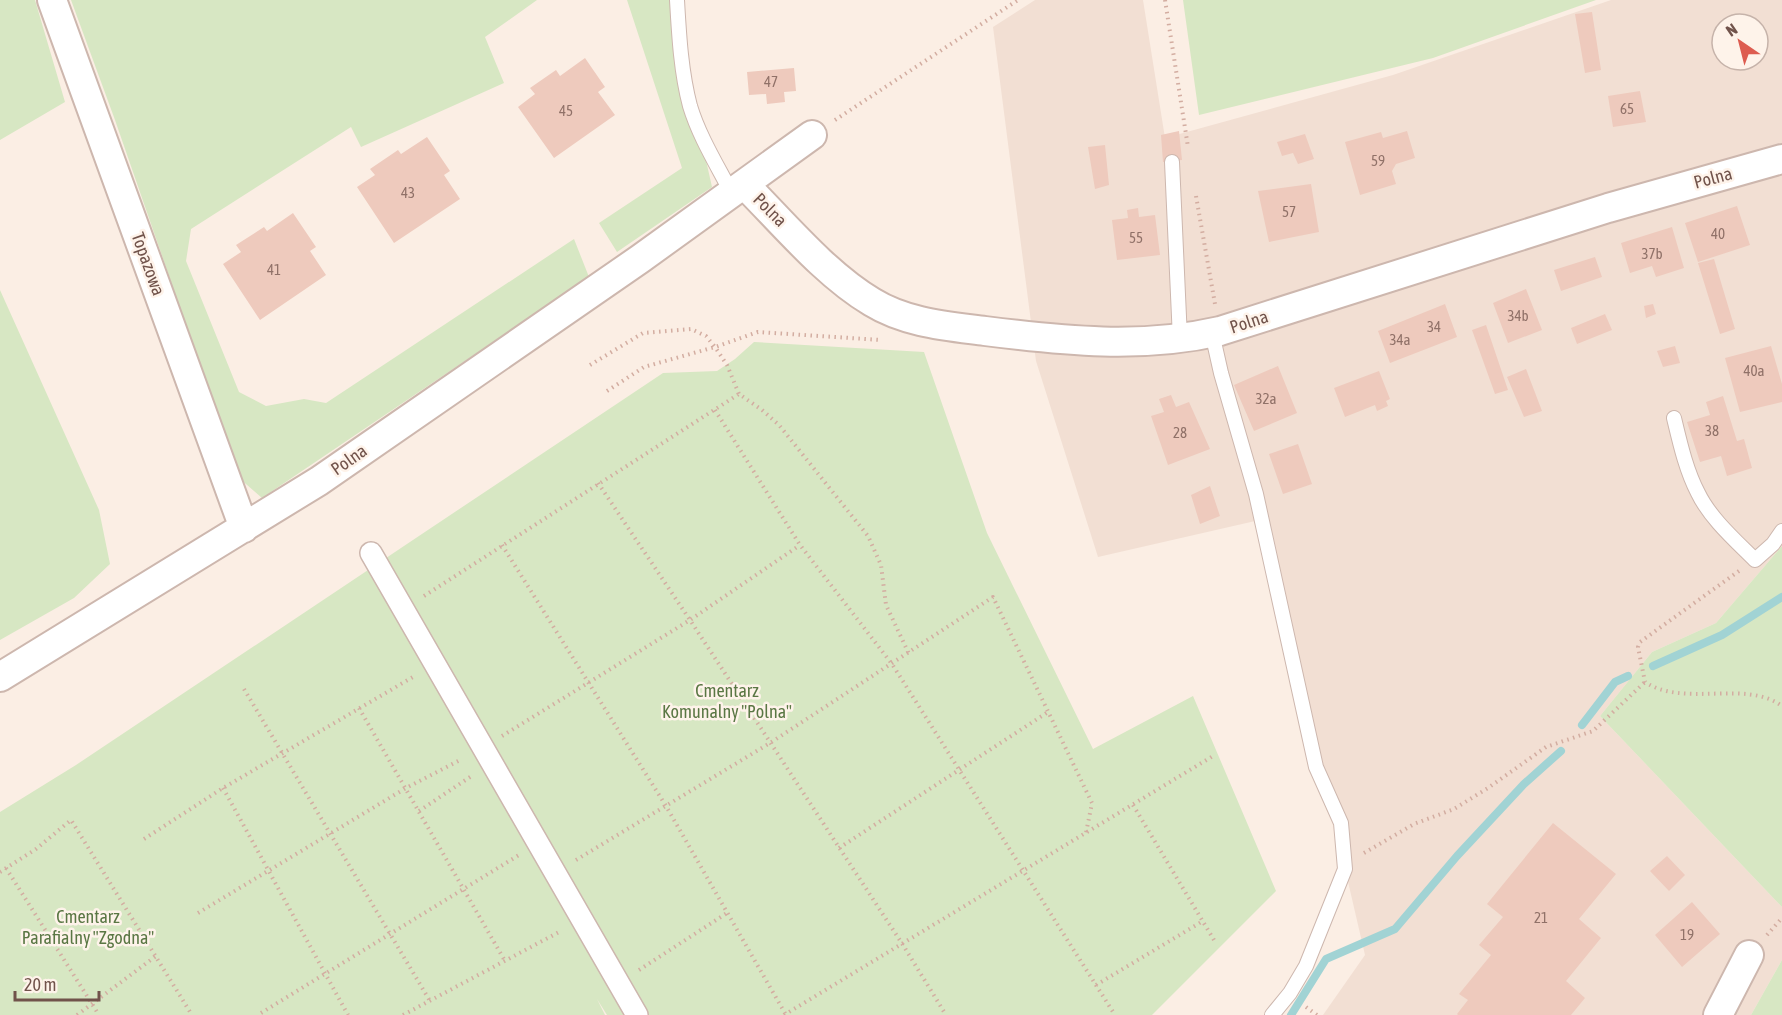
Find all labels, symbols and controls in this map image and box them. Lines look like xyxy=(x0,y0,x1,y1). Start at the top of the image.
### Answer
north arrow xyxy=(1710,12,1770,72)
text: N xyxy=(1722,20,1740,40)
house number: 47 xyxy=(764,73,778,90)
house number: 65 xyxy=(1620,100,1634,117)
house number: 45 xyxy=(559,102,573,119)
house number: 59 xyxy=(1371,152,1385,169)
street label: Polna xyxy=(1691,162,1734,193)
house number: 43 xyxy=(401,184,415,201)
street label: Polna xyxy=(749,188,792,231)
house number: 57 xyxy=(1282,203,1296,220)
house number: 40 xyxy=(1711,225,1725,242)
street label: Topazowa xyxy=(127,229,170,298)
house number: 55 xyxy=(1129,229,1143,246)
house number: 37b xyxy=(1641,245,1663,262)
house number: 41 xyxy=(267,261,281,278)
street label: Polna xyxy=(1227,306,1271,338)
house number: 34b xyxy=(1507,307,1529,324)
house number: 34 xyxy=(1427,318,1441,335)
house number: 34a xyxy=(1389,331,1411,348)
house number: 40a xyxy=(1743,362,1765,379)
house number: 32a xyxy=(1255,390,1277,407)
house number: 38 xyxy=(1705,422,1719,439)
house number: 28 xyxy=(1173,424,1187,441)
street label: Polna xyxy=(327,440,371,479)
park label: Cmentarz Komunalny "Polna" xyxy=(662,680,792,722)
park label: Cmentarz Parafialny "Zgodna" xyxy=(22,906,154,948)
house number: 21 xyxy=(1534,909,1548,926)
house number: 19 xyxy=(1680,926,1694,943)
scale bar xyxy=(15,964,99,1002)
text: 20 m xyxy=(24,974,56,995)

